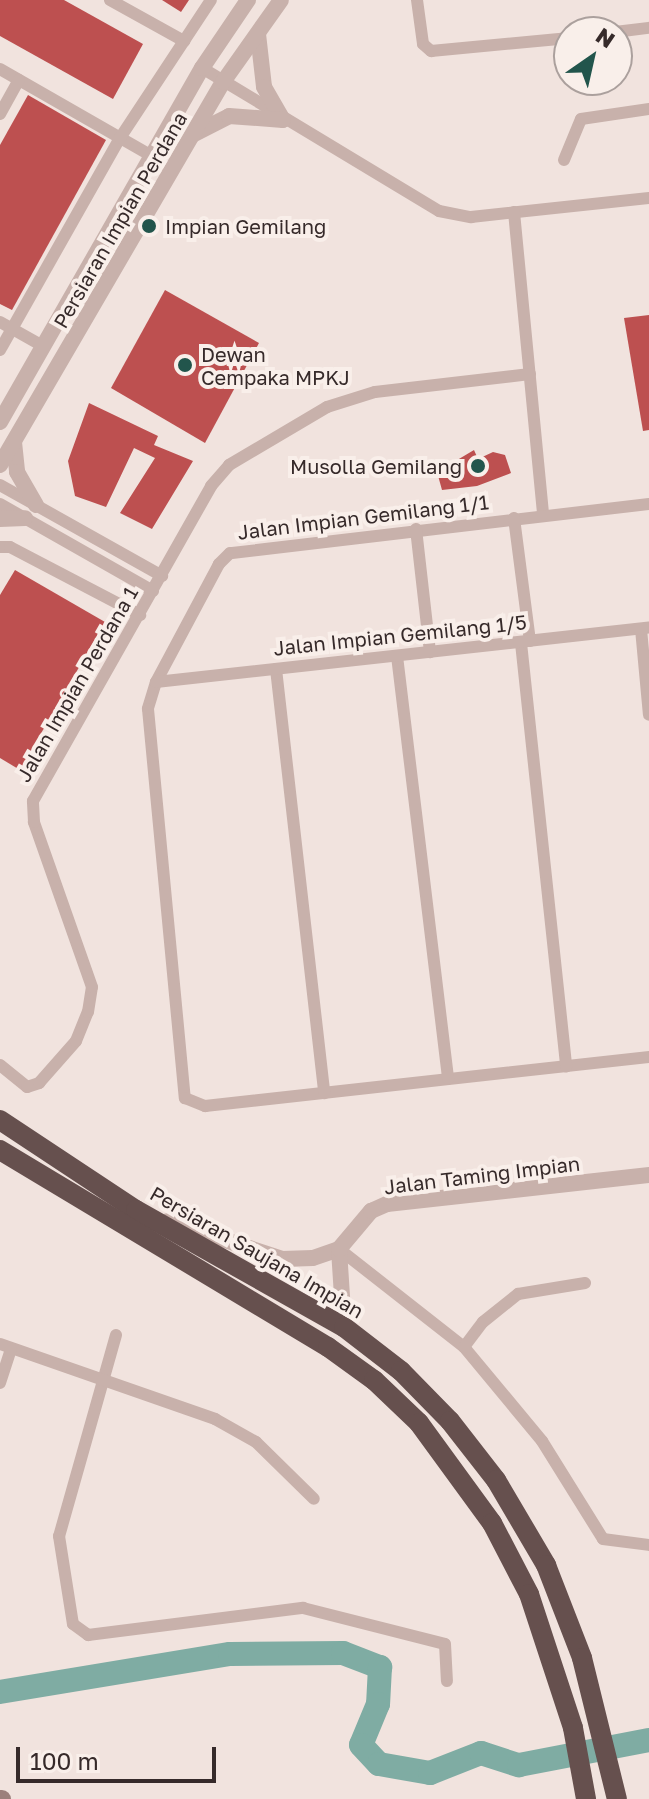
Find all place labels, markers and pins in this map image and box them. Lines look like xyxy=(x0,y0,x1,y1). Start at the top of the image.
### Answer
place label: Impian Gemilang xyxy=(165,214,326,238)
marker: Impian Gemilang xyxy=(140,217,158,235)
place label: Dewan Cempaka MPKJ xyxy=(201,342,350,389)
marker: Dewan Cempaka MPKJ xyxy=(176,356,194,374)
place label: Musolla Gemilang xyxy=(290,454,462,478)
marker: Musolla Gemilang xyxy=(469,457,487,475)

